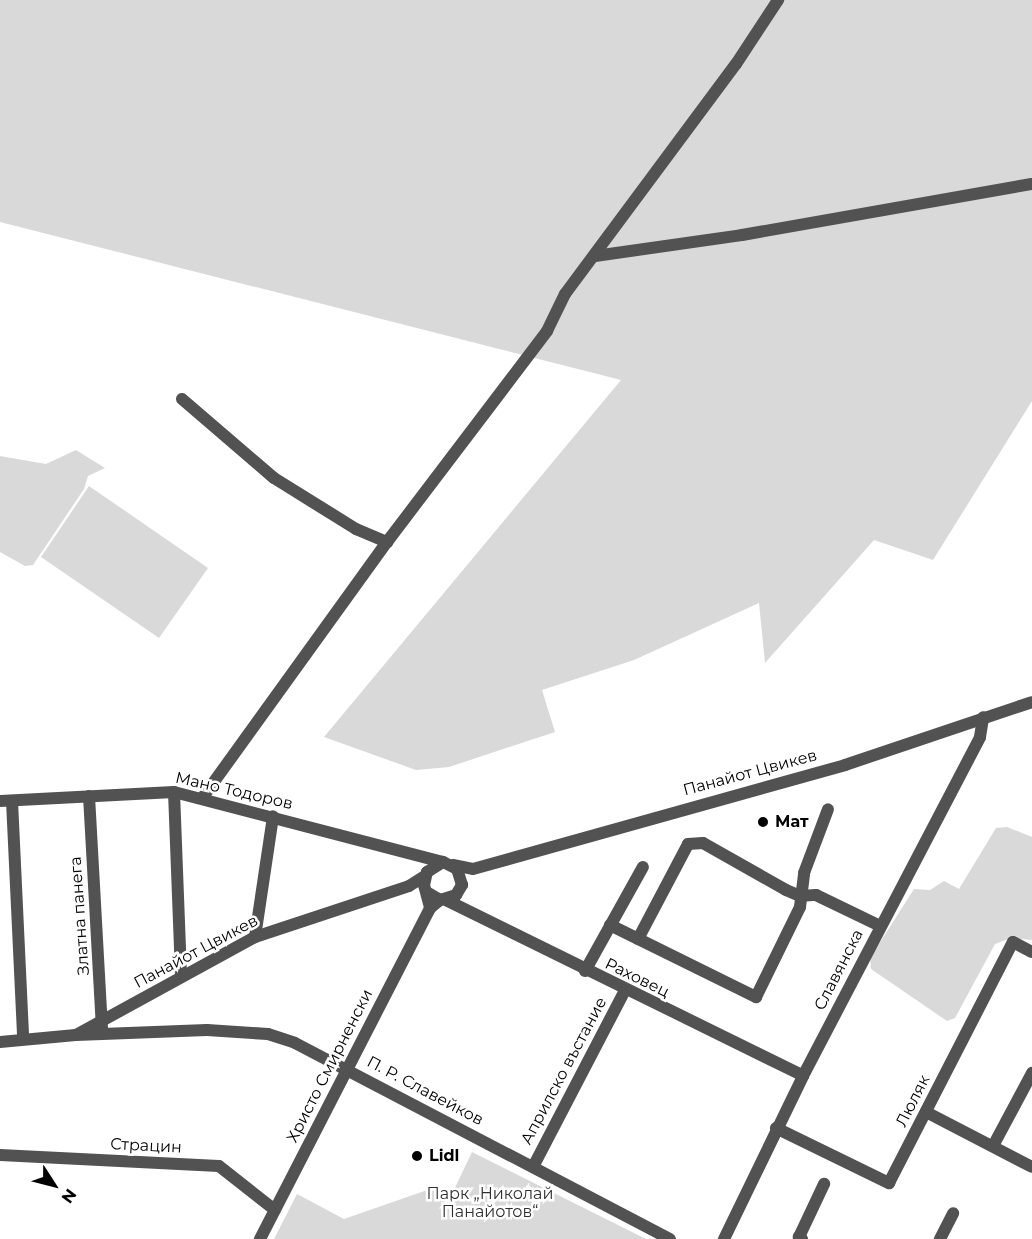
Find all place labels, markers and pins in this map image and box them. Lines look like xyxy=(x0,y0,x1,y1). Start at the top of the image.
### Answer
place label: Мат xyxy=(775,812,809,832)
marker: Мат xyxy=(756,815,770,829)
place label: Lidl xyxy=(429,1146,459,1166)
marker: Lidl xyxy=(410,1149,424,1163)

